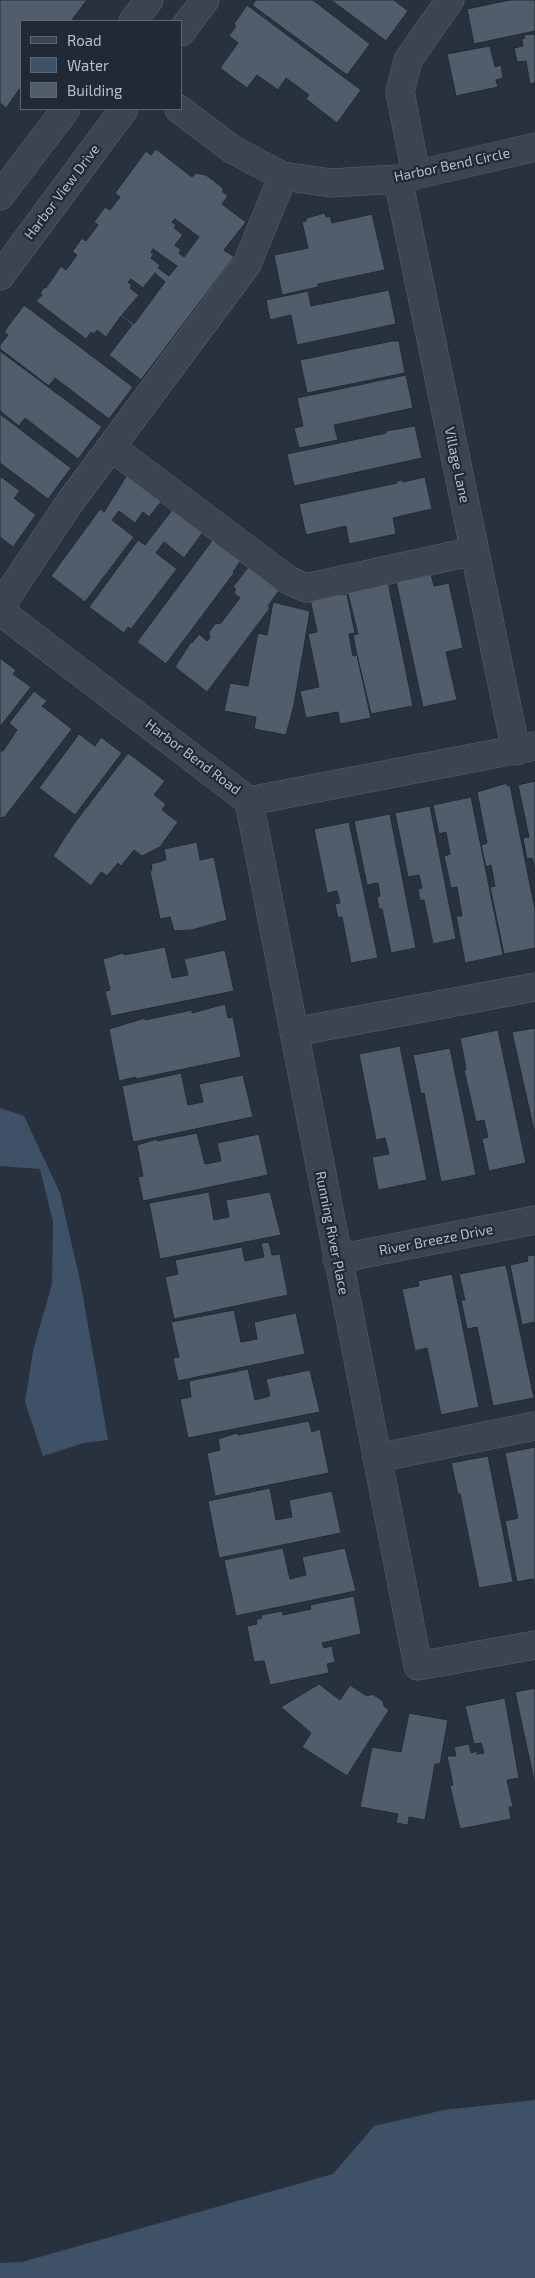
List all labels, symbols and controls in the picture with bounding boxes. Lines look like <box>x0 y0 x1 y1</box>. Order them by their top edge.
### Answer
legend <box>20 20 182 110</box>
text: Road <box>67 31 102 49</box>
text: Water <box>67 56 109 74</box>
text: Building <box>67 81 122 99</box>
street label: Harbor View Drive <box>21 141 103 243</box>
street label: Harbor Bend Circle <box>392 144 512 186</box>
street label: Village Lane <box>441 426 473 504</box>
street label: Harbor Bend Road <box>142 716 244 798</box>
street label: Running River Place <box>312 1170 352 1296</box>
street label: River Breeze Drive <box>378 1221 494 1259</box>

